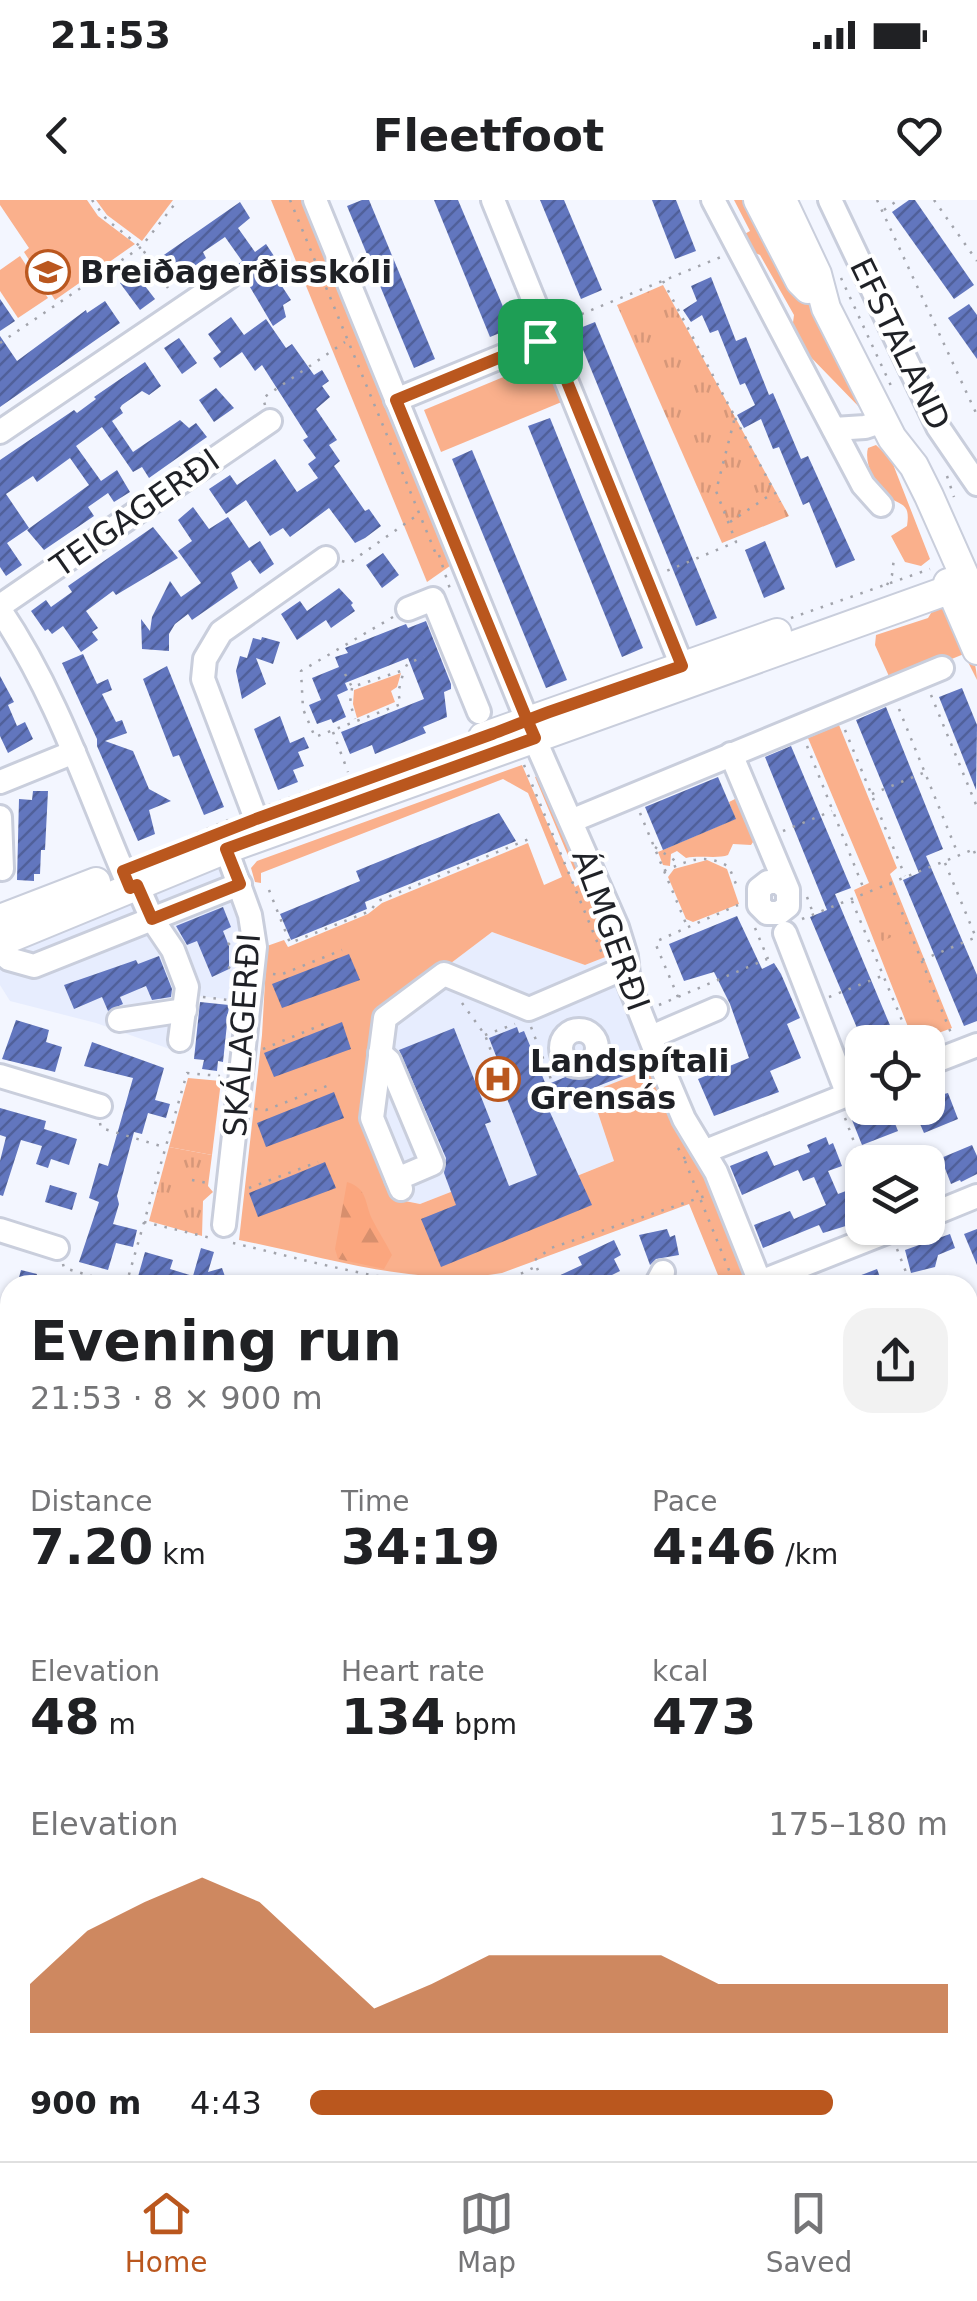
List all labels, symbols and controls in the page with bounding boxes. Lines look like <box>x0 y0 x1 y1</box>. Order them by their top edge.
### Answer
text: 21:53 <box>50 13 171 57</box>
icon: back <box>30 108 85 163</box>
icon: heart <box>892 108 947 163</box>
text: Fleetfoot <box>373 109 604 162</box>
school or university icon: Breiðagerðisskóli <box>25 249 71 295</box>
street label: EFSTALAND <box>842 252 958 436</box>
place label: Breiðagerðisskóli <box>80 253 392 291</box>
pin <box>498 299 583 384</box>
icon: arrive <box>513 314 568 369</box>
street label: TEIGAGERÐI <box>43 441 227 586</box>
street label: ÁLMGERÐI <box>564 844 658 1016</box>
street label: SKÁLAGERÐI <box>216 932 268 1138</box>
map controls <box>845 1025 945 1245</box>
button: locate <box>845 1025 945 1125</box>
place label: Landspítali Grensás <box>530 1042 729 1117</box>
hospital icon: Landspítali Grensás <box>475 1056 521 1102</box>
button: layers <box>845 1145 945 1245</box>
button: share <box>843 1308 948 1413</box>
text: Evening run <box>30 1309 402 1373</box>
text: 21:53 · 8 × 900 m <box>30 1379 323 1417</box>
text: Distance <box>30 1485 152 1518</box>
text: Time <box>341 1485 410 1518</box>
text: Pace <box>652 1485 717 1518</box>
text: 7.20 <box>30 1518 153 1576</box>
text: 34:19 <box>341 1518 500 1576</box>
text: 4:46 <box>652 1518 776 1576</box>
text: km <box>153 1538 206 1571</box>
text: /km <box>776 1538 838 1571</box>
text: Elevation <box>30 1655 160 1688</box>
text: Heart rate <box>341 1655 485 1688</box>
text: kcal <box>652 1655 709 1688</box>
text: 48 <box>30 1688 100 1746</box>
text: 134 <box>341 1688 445 1746</box>
text: 473 <box>652 1688 756 1746</box>
text: m <box>100 1708 136 1741</box>
text: bpm <box>445 1708 517 1741</box>
text: Elevation <box>30 1805 179 1843</box>
text: 175–180 m <box>769 1805 948 1843</box>
text: 900 m <box>30 2084 141 2122</box>
text: 4:43 <box>190 2084 262 2122</box>
tab: Home <box>125 2186 207 2279</box>
tab: Map <box>457 2186 516 2279</box>
tab: Saved <box>766 2186 852 2279</box>

